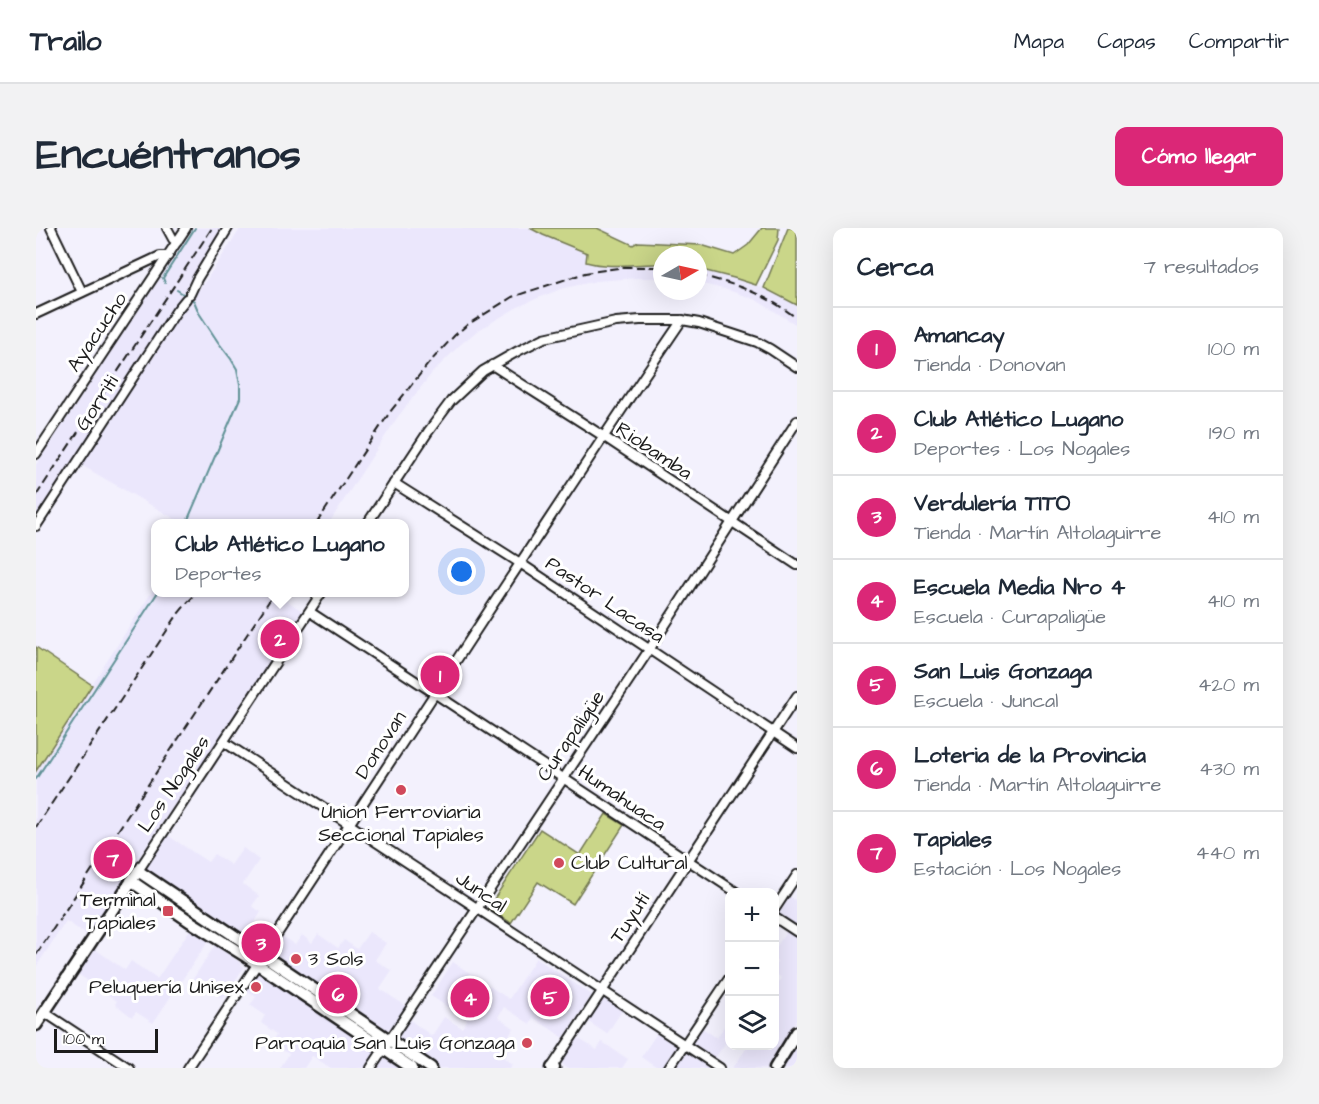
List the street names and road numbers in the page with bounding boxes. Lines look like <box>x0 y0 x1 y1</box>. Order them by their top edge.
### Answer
street label: Ayacucho <box>60 287 135 378</box>
street label: Gorriti <box>69 370 125 436</box>
street label: Riobamba <box>610 415 698 487</box>
street label: Pastor Lacasa <box>540 550 670 650</box>
street label: Curapaligüe <box>530 685 613 788</box>
street label: Donovan <box>349 705 413 785</box>
street label: Los Nogales <box>131 730 218 839</box>
street label: Humahuaca <box>572 758 672 838</box>
street label: Juncal <box>450 865 512 919</box>
street label: Tuyutí <box>603 887 658 949</box>

